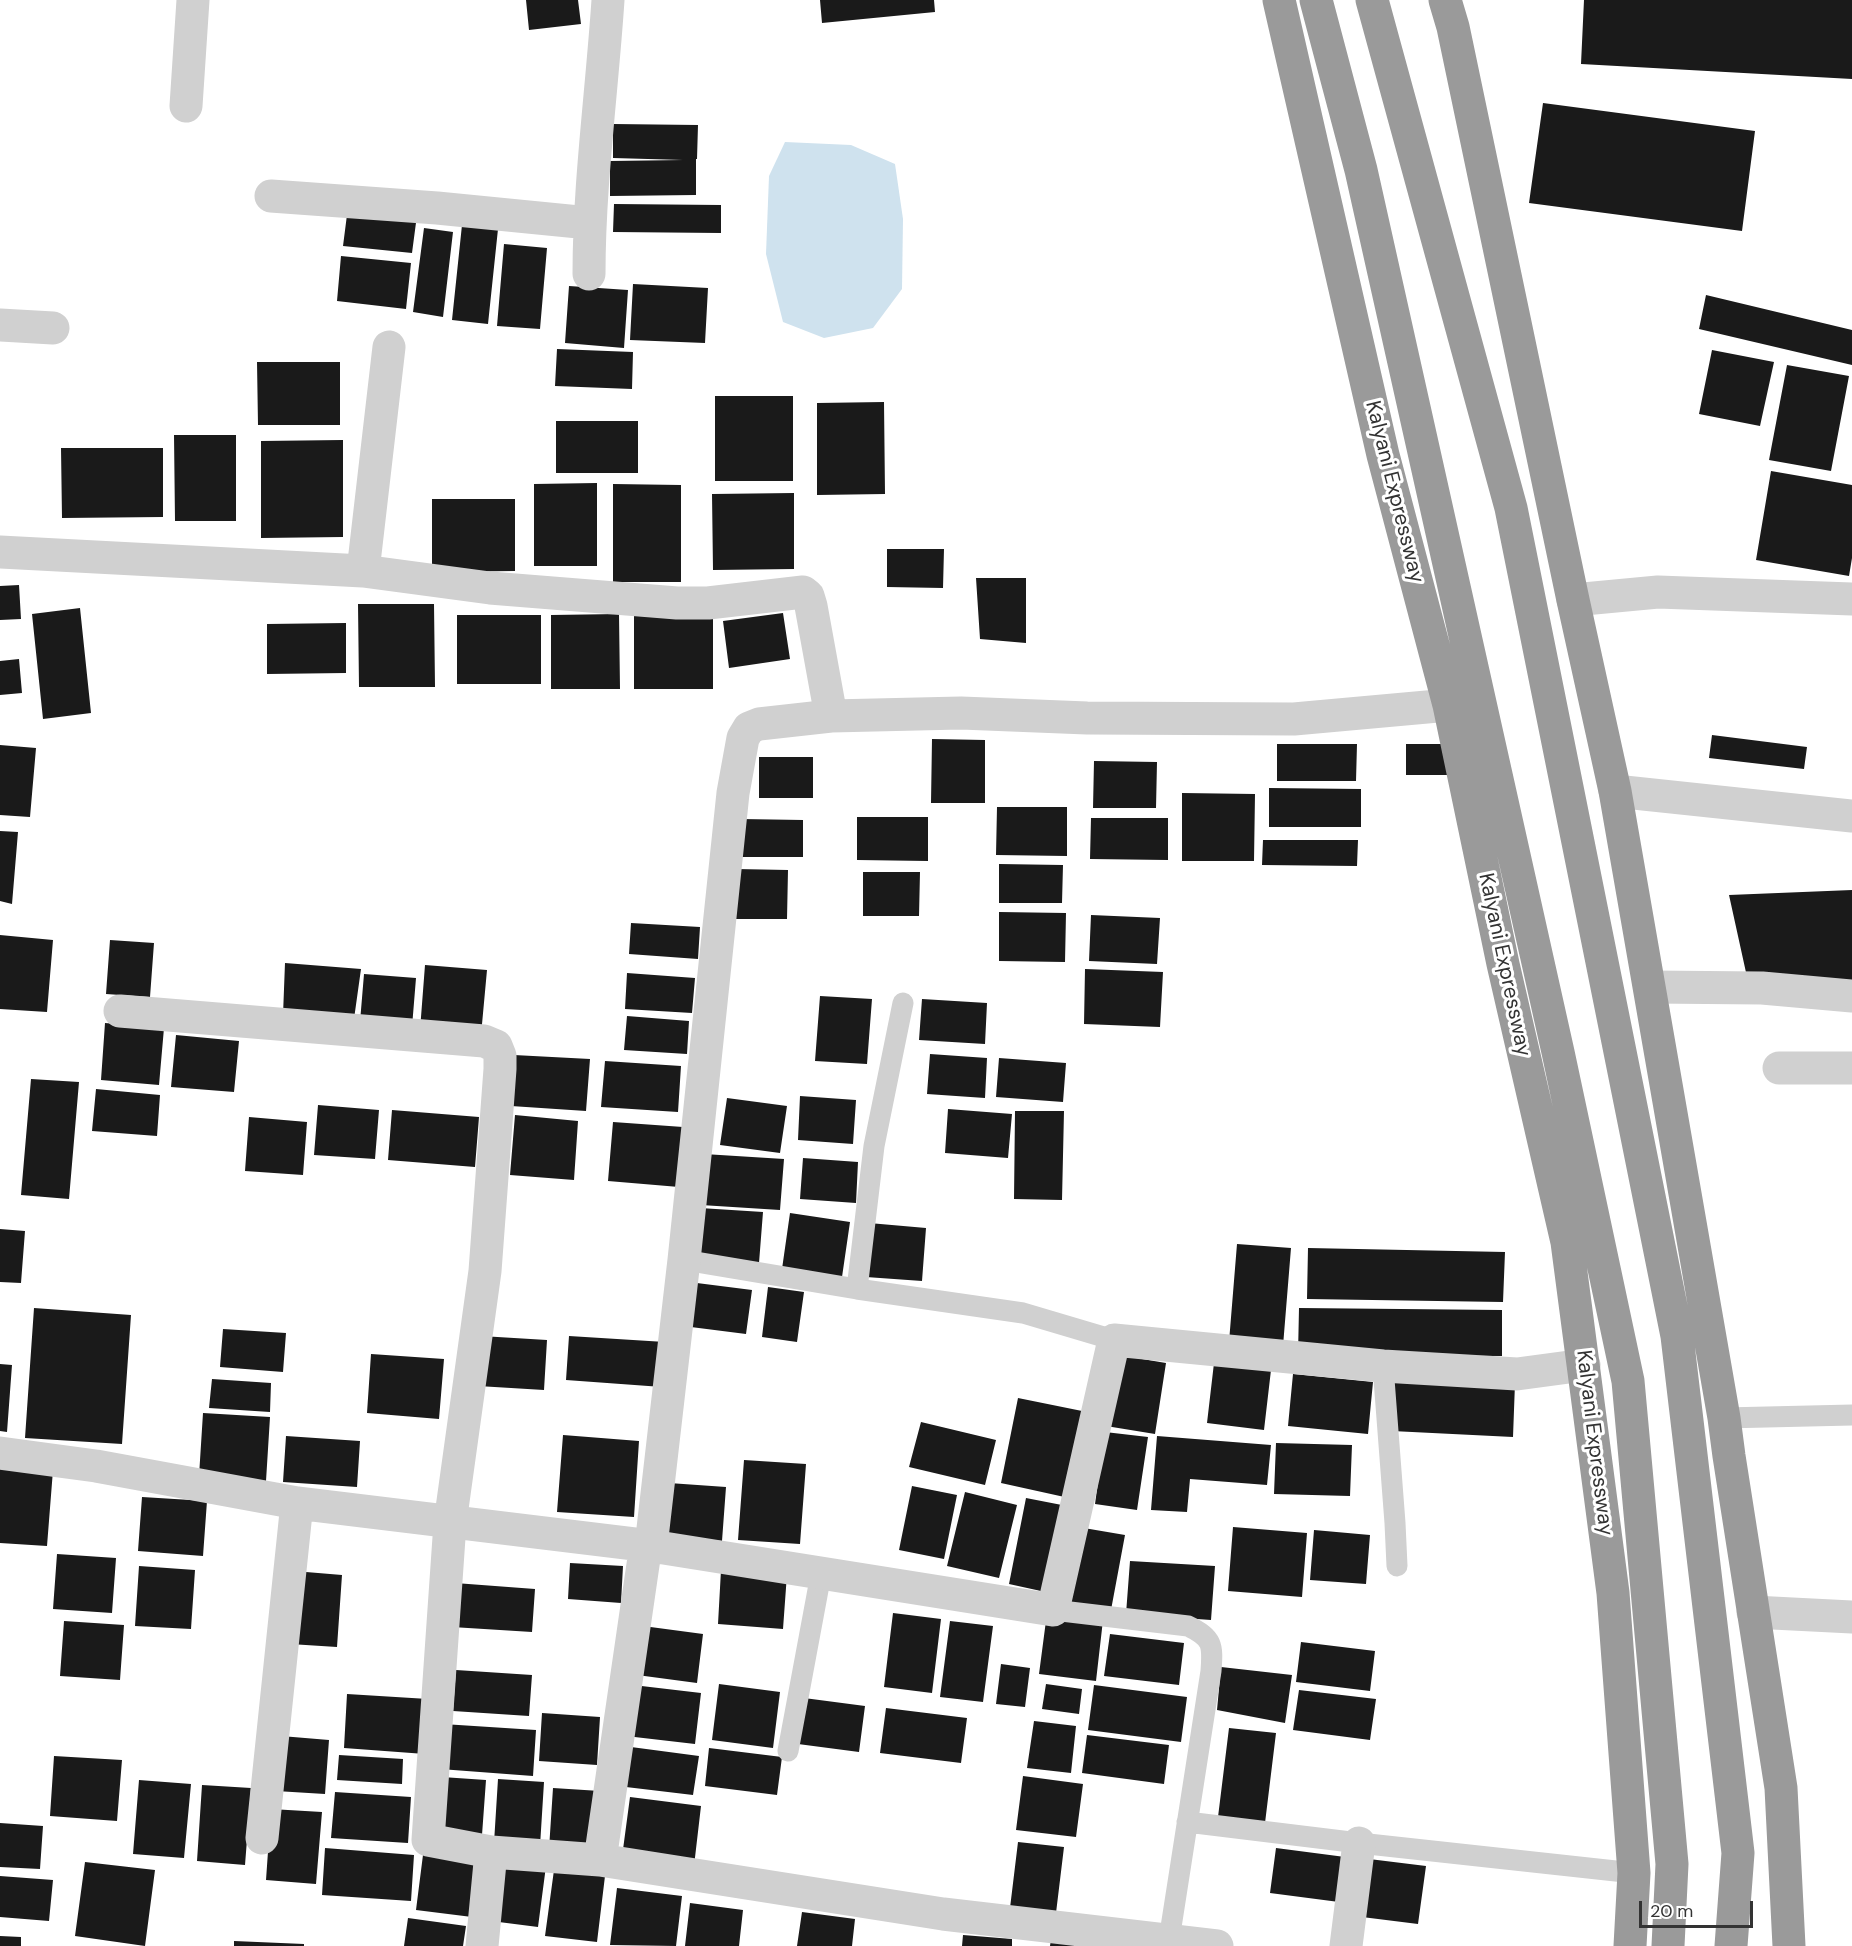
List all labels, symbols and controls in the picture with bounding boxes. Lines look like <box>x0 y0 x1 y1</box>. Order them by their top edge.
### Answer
street label: Kalyani Expressway <box>1359 398 1429 586</box>
street label: Kalyani Expressway <box>1472 871 1536 1059</box>
street label: Kalyani Expressway <box>1570 1349 1618 1537</box>
scale bar <box>1642 1889 1756 1927</box>
text: 20 m <box>1650 1899 1693 1923</box>

